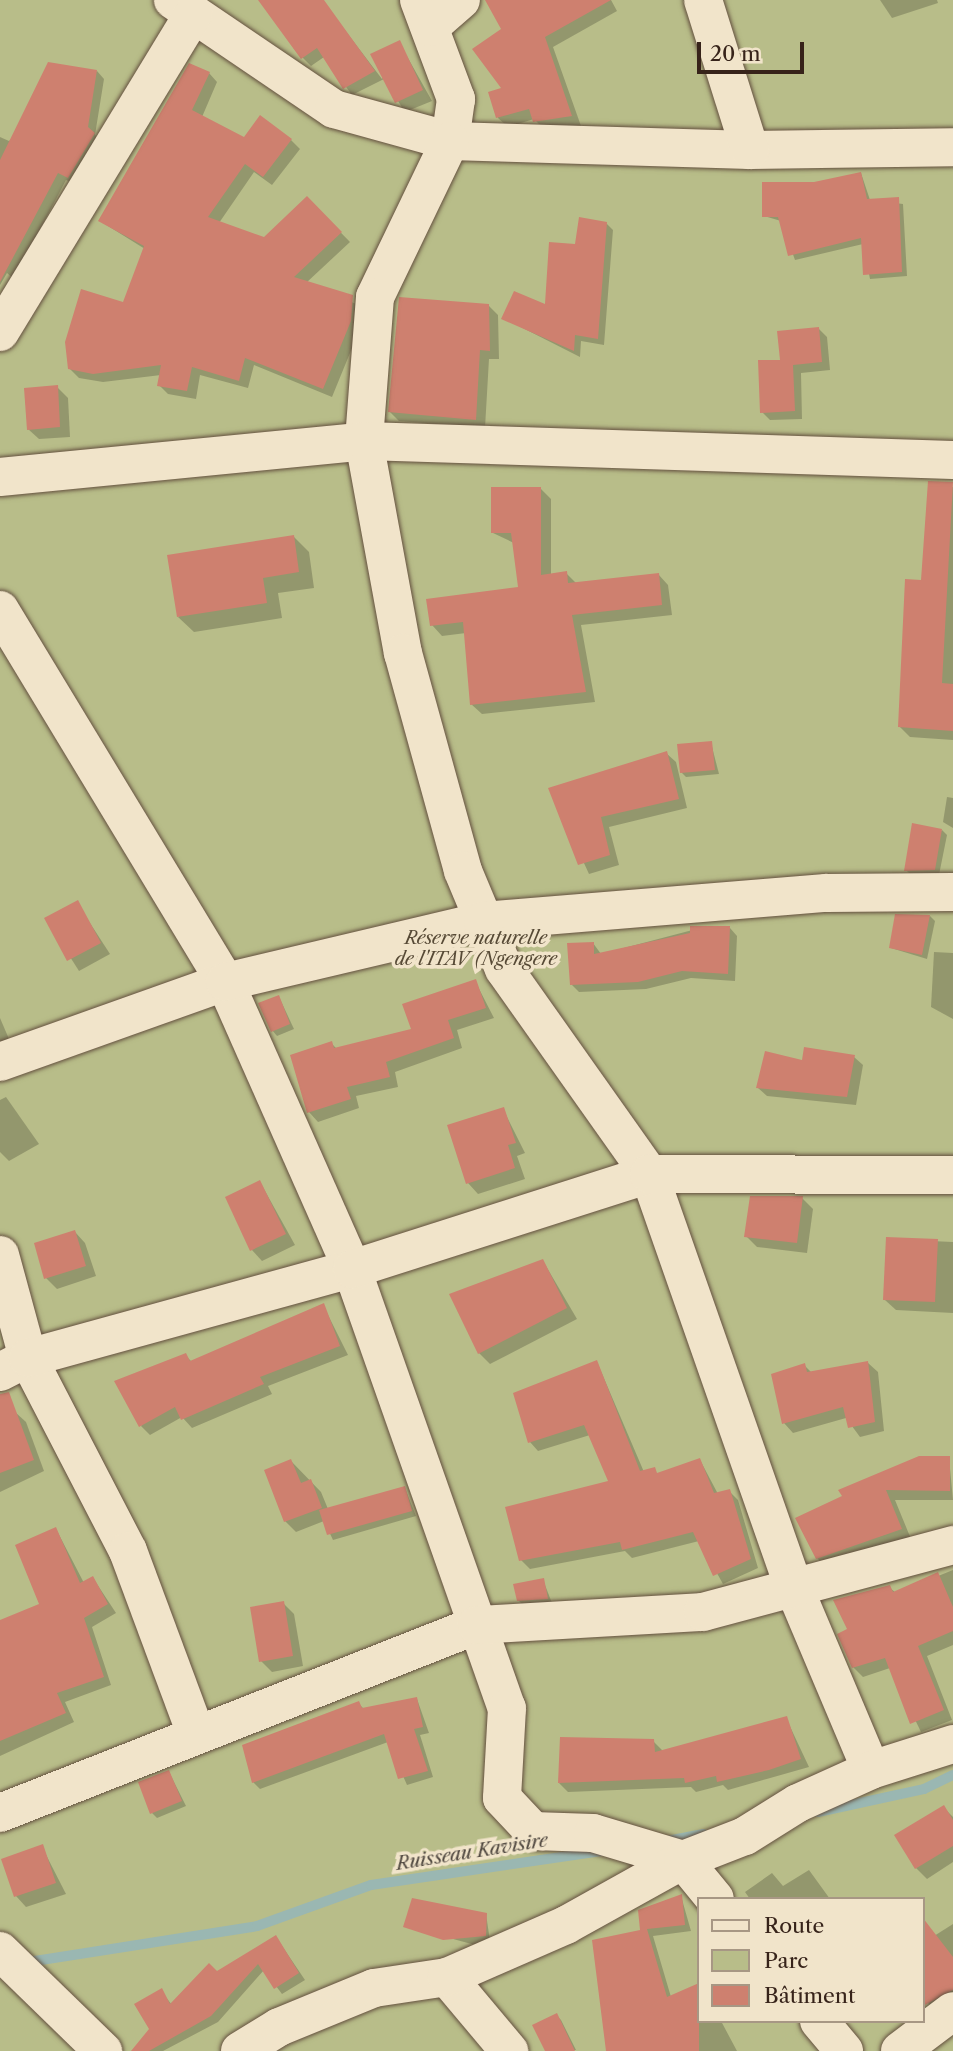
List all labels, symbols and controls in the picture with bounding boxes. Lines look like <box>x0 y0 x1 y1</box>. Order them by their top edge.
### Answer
scale bar <box>701 28 808 72</box>
text: 20 m <box>710 41 761 66</box>
park label: Réserve naturelle de l'ITAV (Ngengere <box>395 928 557 970</box>
water label: Ruisseau Kavisire <box>394 1829 550 1875</box>
legend <box>698 1897 925 2023</box>
text: Route <box>764 1913 824 1938</box>
text: Parc <box>764 1948 808 1973</box>
text: Bâtiment <box>764 1983 855 2008</box>

